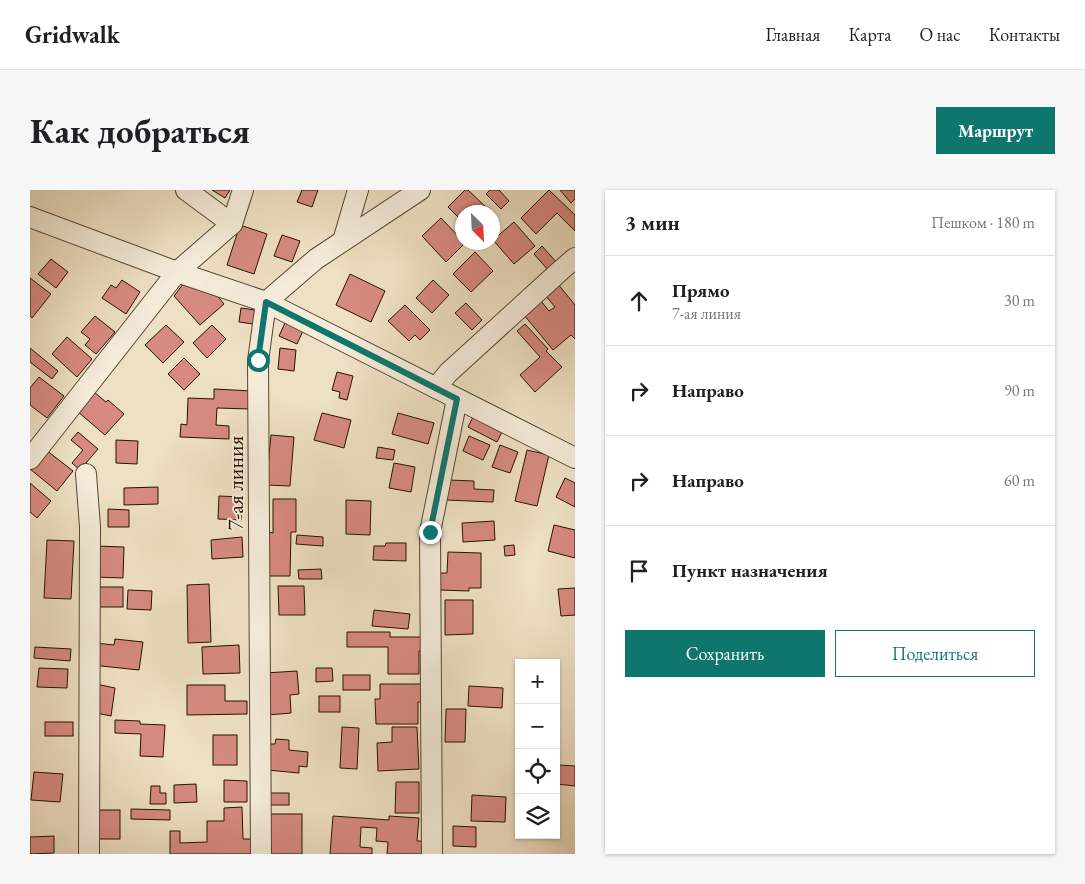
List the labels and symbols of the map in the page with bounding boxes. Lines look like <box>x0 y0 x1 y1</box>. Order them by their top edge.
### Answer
north arrow <box>455 205 500 250</box>
route start <box>247 349 270 372</box>
street label: 7-ая линия <box>221 435 250 530</box>
route end <box>419 521 442 544</box>

